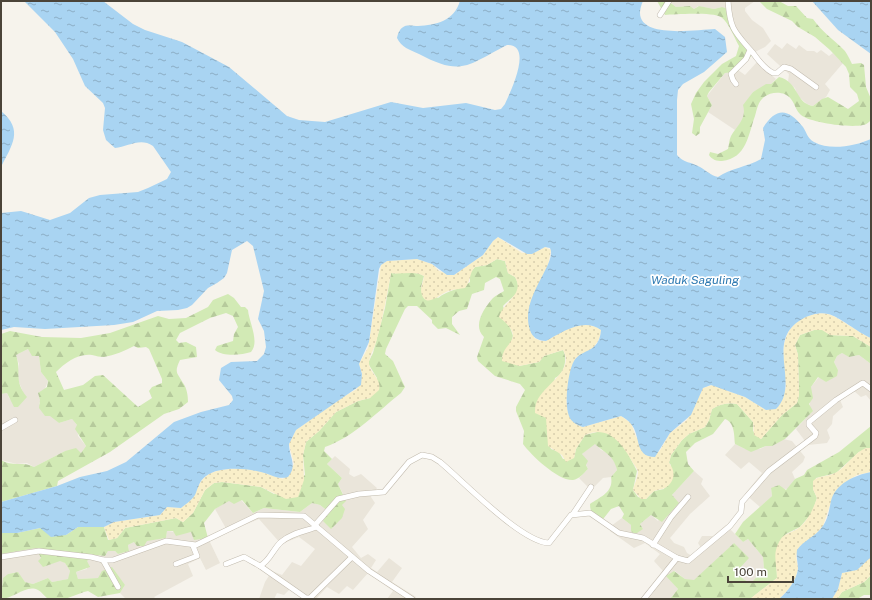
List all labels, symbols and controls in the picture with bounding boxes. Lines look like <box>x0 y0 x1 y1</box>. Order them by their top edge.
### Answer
water label: Waduk Saguling <box>651 273 740 287</box>
scale bar <box>728 558 793 584</box>
text: 100 m <box>734 565 767 579</box>

